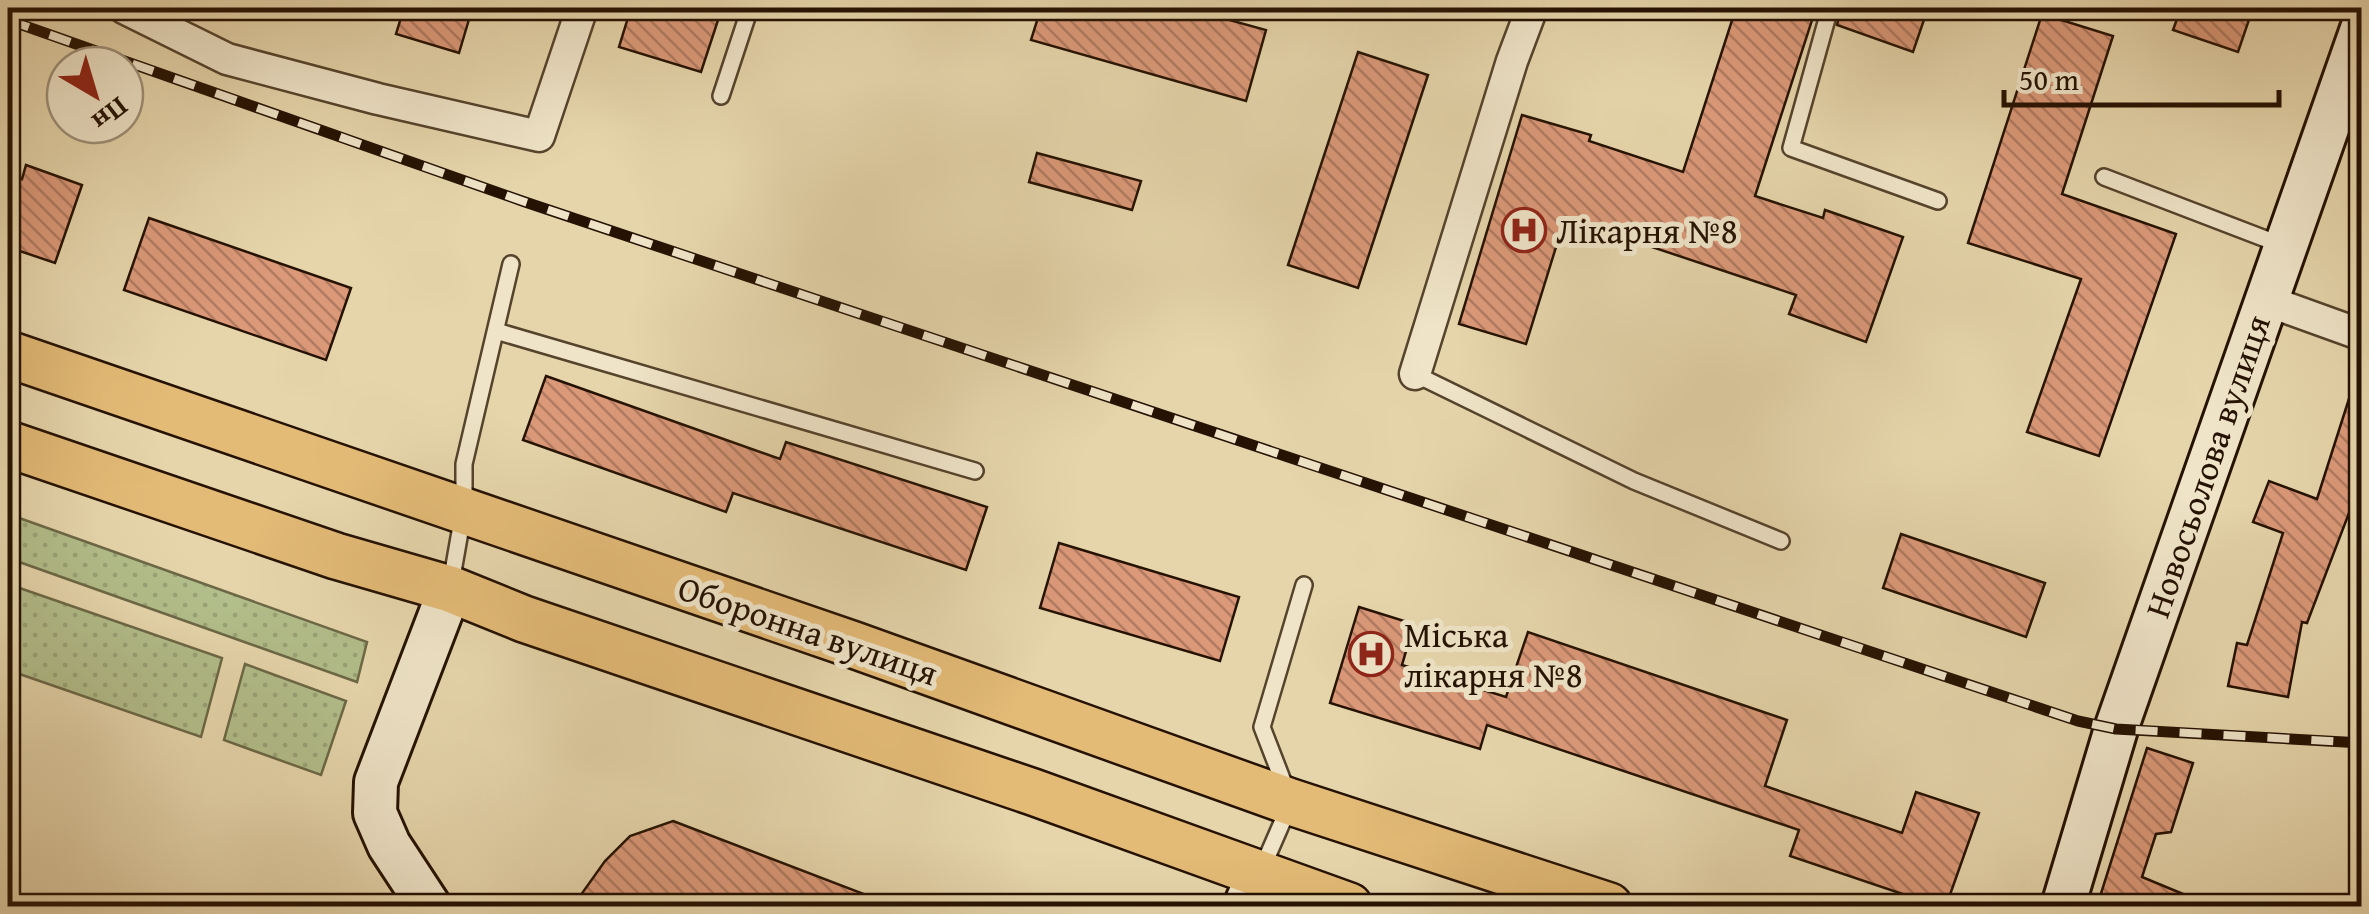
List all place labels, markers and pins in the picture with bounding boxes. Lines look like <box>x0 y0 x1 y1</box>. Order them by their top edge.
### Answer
place label: Лікарня №8 <box>1556 205 1738 256</box>
hospital icon: Лікарня №8 <box>1501 207 1547 253</box>
place label: Міська лікарня №8 <box>1404 609 1583 700</box>
hospital icon: Міська лікарня №8 <box>1348 631 1394 677</box>

